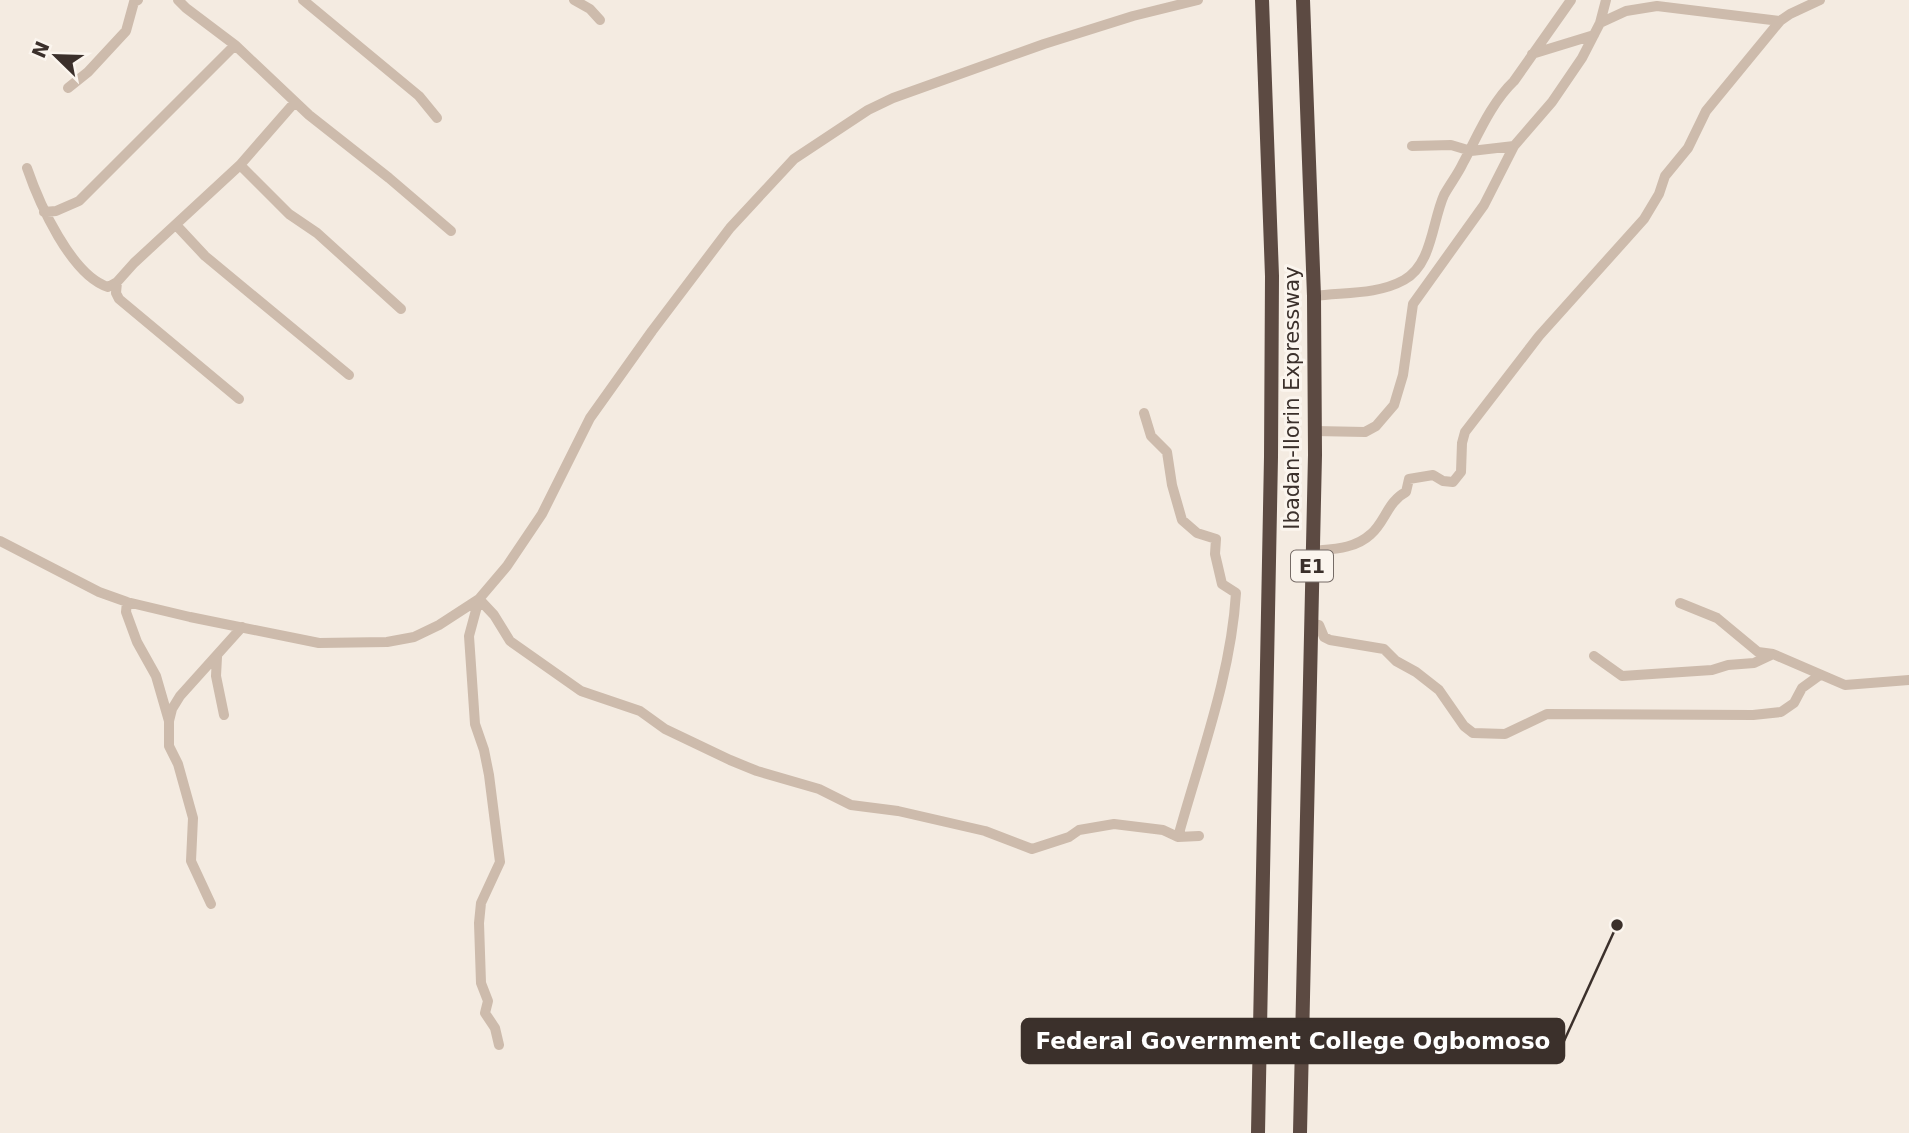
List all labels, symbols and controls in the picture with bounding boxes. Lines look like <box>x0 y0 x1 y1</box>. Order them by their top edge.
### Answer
north arrow <box>21 21 91 91</box>
text: N <box>27 38 54 61</box>
street label: Ibadan-Ilorin Expressway <box>1280 266 1304 530</box>
road number: E1 <box>1291 551 1333 582</box>
callout: Federal Government College Ogbomoso <box>1022 1019 1564 1063</box>
text: Federal Government College Ogbomoso <box>1036 1028 1550 1054</box>

